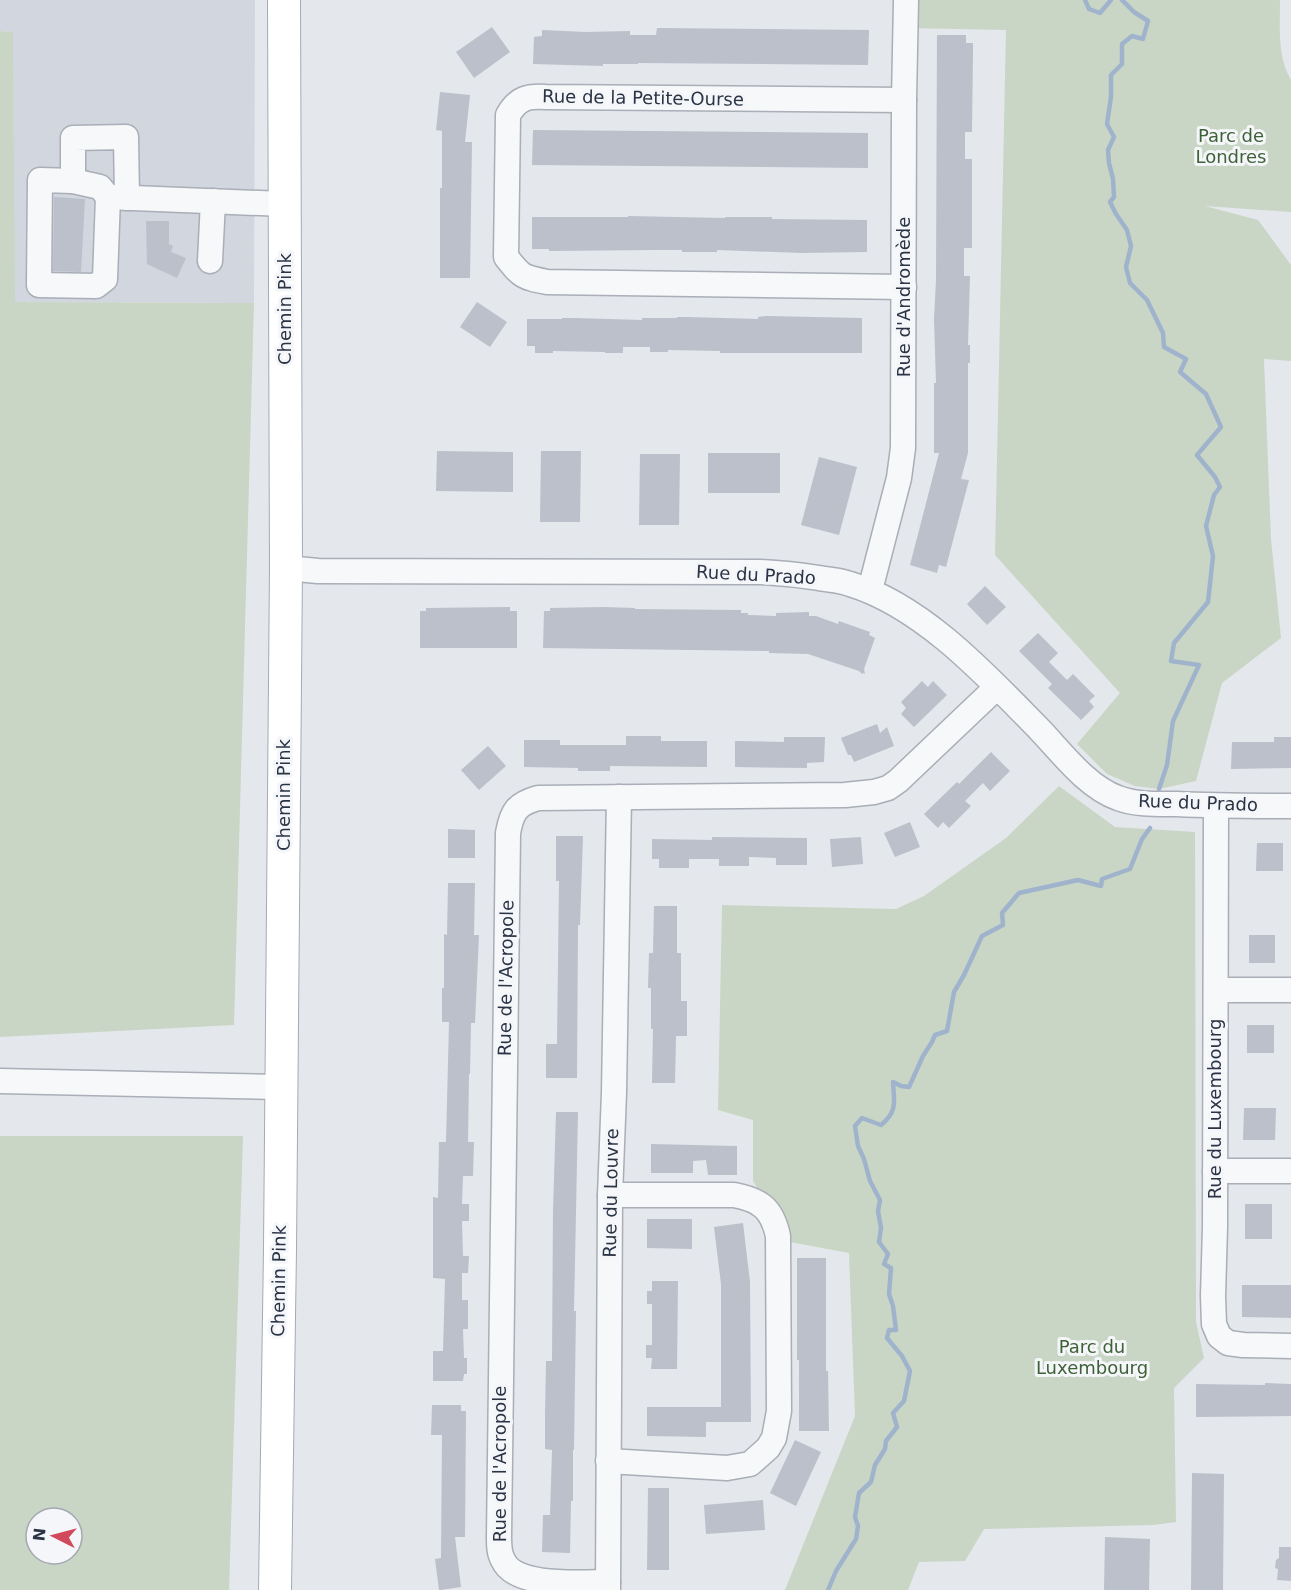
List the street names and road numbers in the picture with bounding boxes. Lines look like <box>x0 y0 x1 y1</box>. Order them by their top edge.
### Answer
street label: Rue de la Petite-Ourse <box>542 85 744 110</box>
street label: Rue d'Andromède <box>893 217 914 377</box>
street label: Chemin Pink <box>274 252 295 365</box>
street label: Rue du Prado <box>696 561 816 588</box>
street label: Chemin Pink <box>273 738 294 851</box>
street label: Rue du Prado <box>1138 790 1258 815</box>
street label: Rue de l'Acropole <box>494 900 517 1056</box>
street label: Rue du Luxembourg <box>1204 1019 1225 1199</box>
street label: Rue du Louvre <box>599 1128 622 1258</box>
street label: Chemin Pink <box>267 1224 290 1337</box>
street label: Rue de l'Acropole <box>489 1386 510 1542</box>

